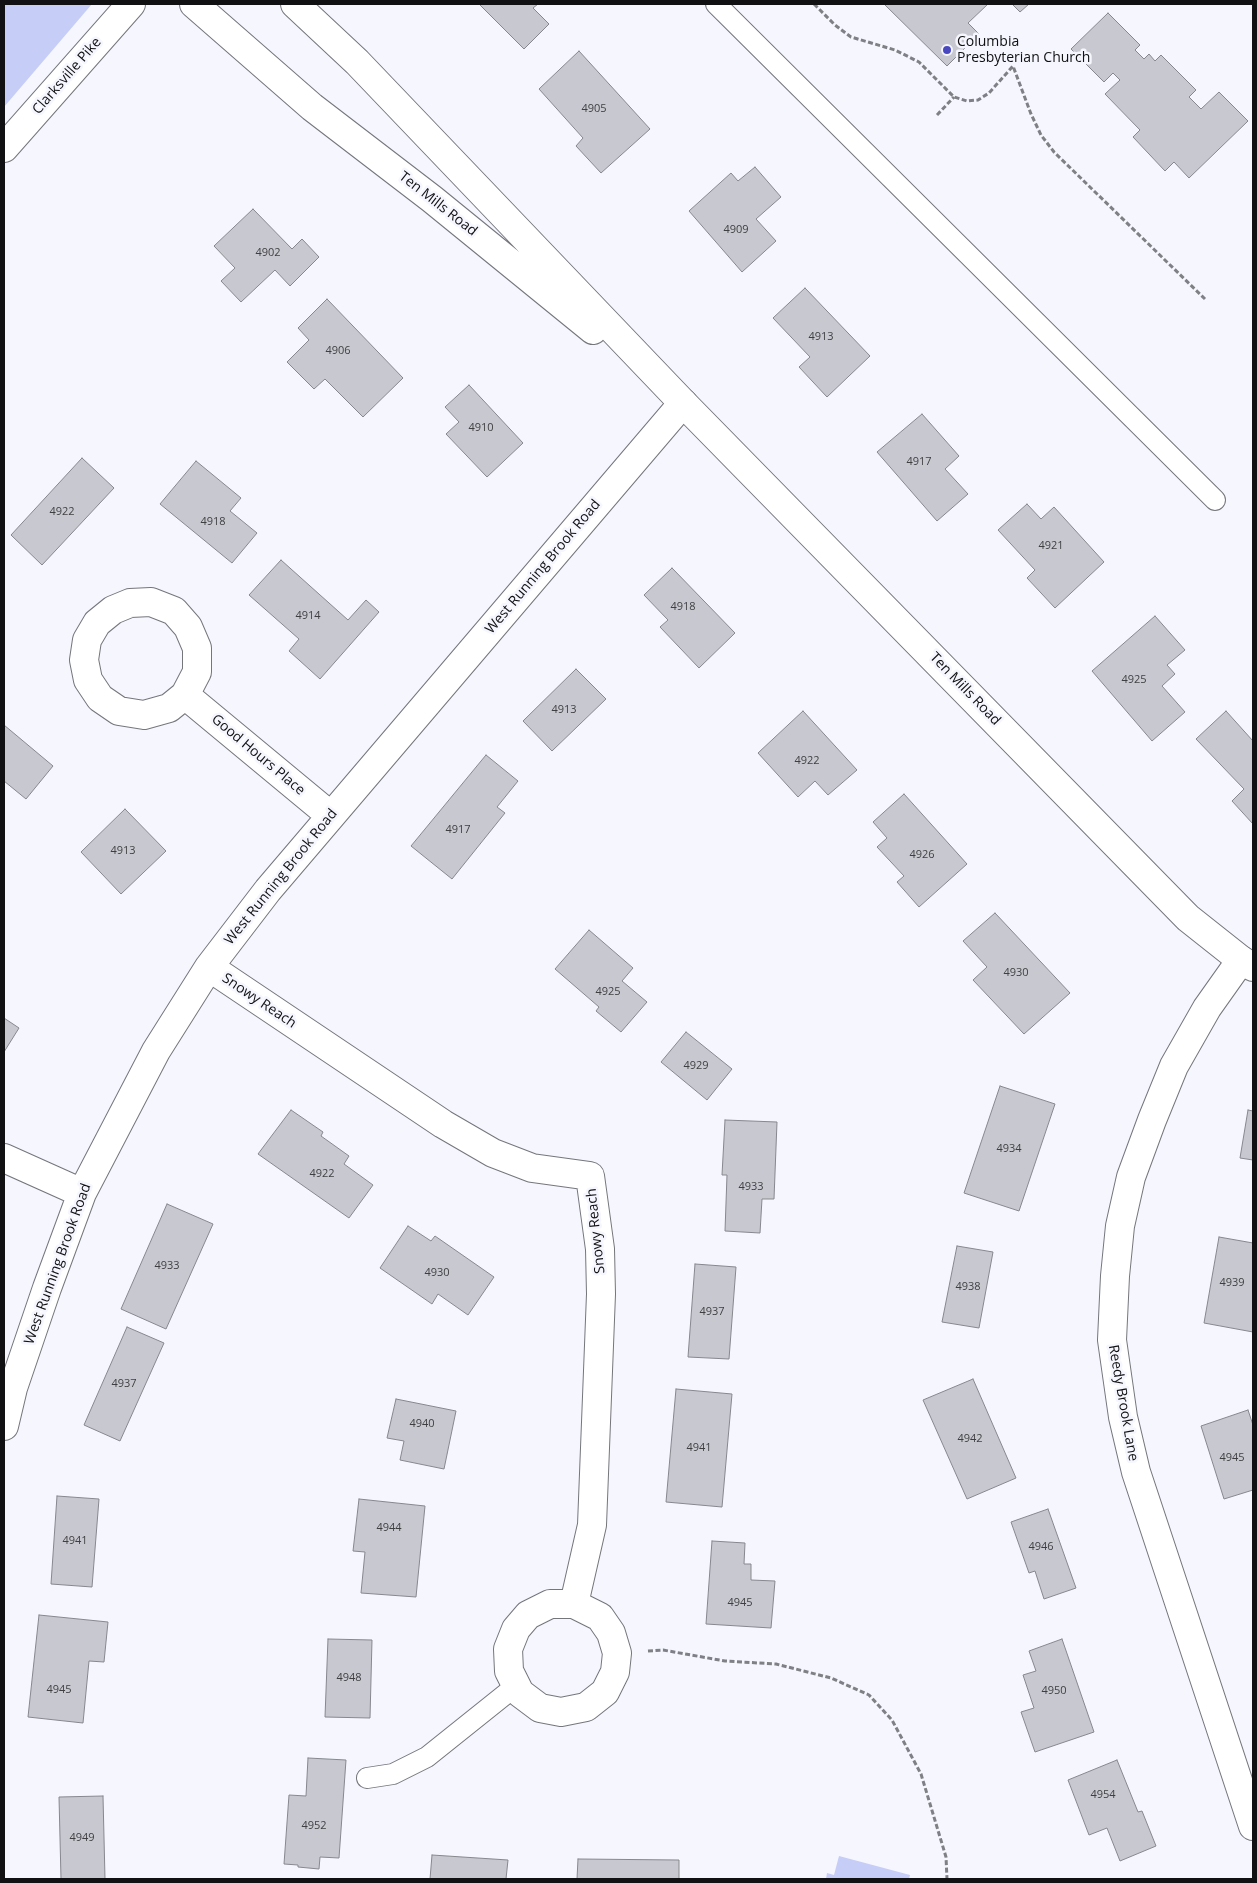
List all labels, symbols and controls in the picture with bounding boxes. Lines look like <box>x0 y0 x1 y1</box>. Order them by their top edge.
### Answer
street label: Clarksville Pike <box>29 34 105 118</box>
place label: Columbia Presbyterian Church <box>957 34 1090 66</box>
marker: Columbia Presbyterian Church <box>941 44 953 56</box>
house number: 4905 <box>581 102 607 116</box>
street label: Ten Mills Road <box>396 168 480 240</box>
house number: 4909 <box>723 223 749 237</box>
house number: 4902 <box>255 246 281 260</box>
house number: 4913 <box>808 330 834 344</box>
house number: 4906 <box>325 344 351 358</box>
house number: 4910 <box>468 421 494 435</box>
house number: 4917 <box>906 455 932 469</box>
street label: West Running Brook Road <box>482 497 604 637</box>
house number: 4922 <box>49 505 75 519</box>
house number: 4918 <box>200 515 226 529</box>
house number: 4921 <box>1038 539 1064 553</box>
house number: 4918 <box>670 600 696 614</box>
house number: 4914 <box>295 609 321 623</box>
street label: Ten Mills Road <box>926 649 1004 729</box>
house number: 4925 <box>1121 673 1147 687</box>
house number: 4913 <box>551 703 577 717</box>
street label: Good Hours Place <box>208 711 308 799</box>
house number: 4922 <box>794 754 820 768</box>
street label: West Running Brook Road <box>221 806 341 948</box>
house number: 4917 <box>445 823 471 837</box>
house number: 4913 <box>110 844 136 858</box>
house number: 4926 <box>909 848 935 862</box>
house number: 4930 <box>1003 966 1029 980</box>
street label: Snowy Reach <box>219 970 299 1032</box>
house number: 4925 <box>595 985 621 999</box>
house number: 4929 <box>683 1059 709 1073</box>
house number: 4934 <box>996 1142 1022 1156</box>
house number: 4922 <box>309 1167 335 1181</box>
house number: 4933 <box>738 1180 764 1194</box>
street label: West Running Brook Road <box>21 1181 95 1347</box>
street label: Snowy Reach <box>583 1187 609 1275</box>
house number: 4933 <box>154 1259 180 1273</box>
house number: 4930 <box>424 1266 450 1280</box>
house number: 4939 <box>1219 1276 1245 1290</box>
house number: 4938 <box>955 1280 981 1294</box>
house number: 4937 <box>699 1305 725 1319</box>
street label: Reedy Brook Lane <box>1105 1344 1141 1462</box>
house number: 4937 <box>111 1377 137 1391</box>
house number: 4940 <box>409 1417 435 1431</box>
house number: 4942 <box>957 1432 983 1446</box>
house number: 4941 <box>686 1441 712 1455</box>
house number: 4945 <box>1219 1451 1245 1465</box>
house number: 4944 <box>376 1521 402 1535</box>
house number: 4941 <box>62 1534 88 1548</box>
house number: 4946 <box>1028 1540 1054 1554</box>
house number: 4945 <box>727 1596 753 1610</box>
house number: 4948 <box>336 1671 362 1685</box>
house number: 4945 <box>46 1683 72 1697</box>
house number: 4950 <box>1041 1684 1067 1698</box>
house number: 4954 <box>1090 1788 1116 1802</box>
house number: 4952 <box>301 1819 327 1833</box>
house number: 4949 <box>69 1831 95 1845</box>

